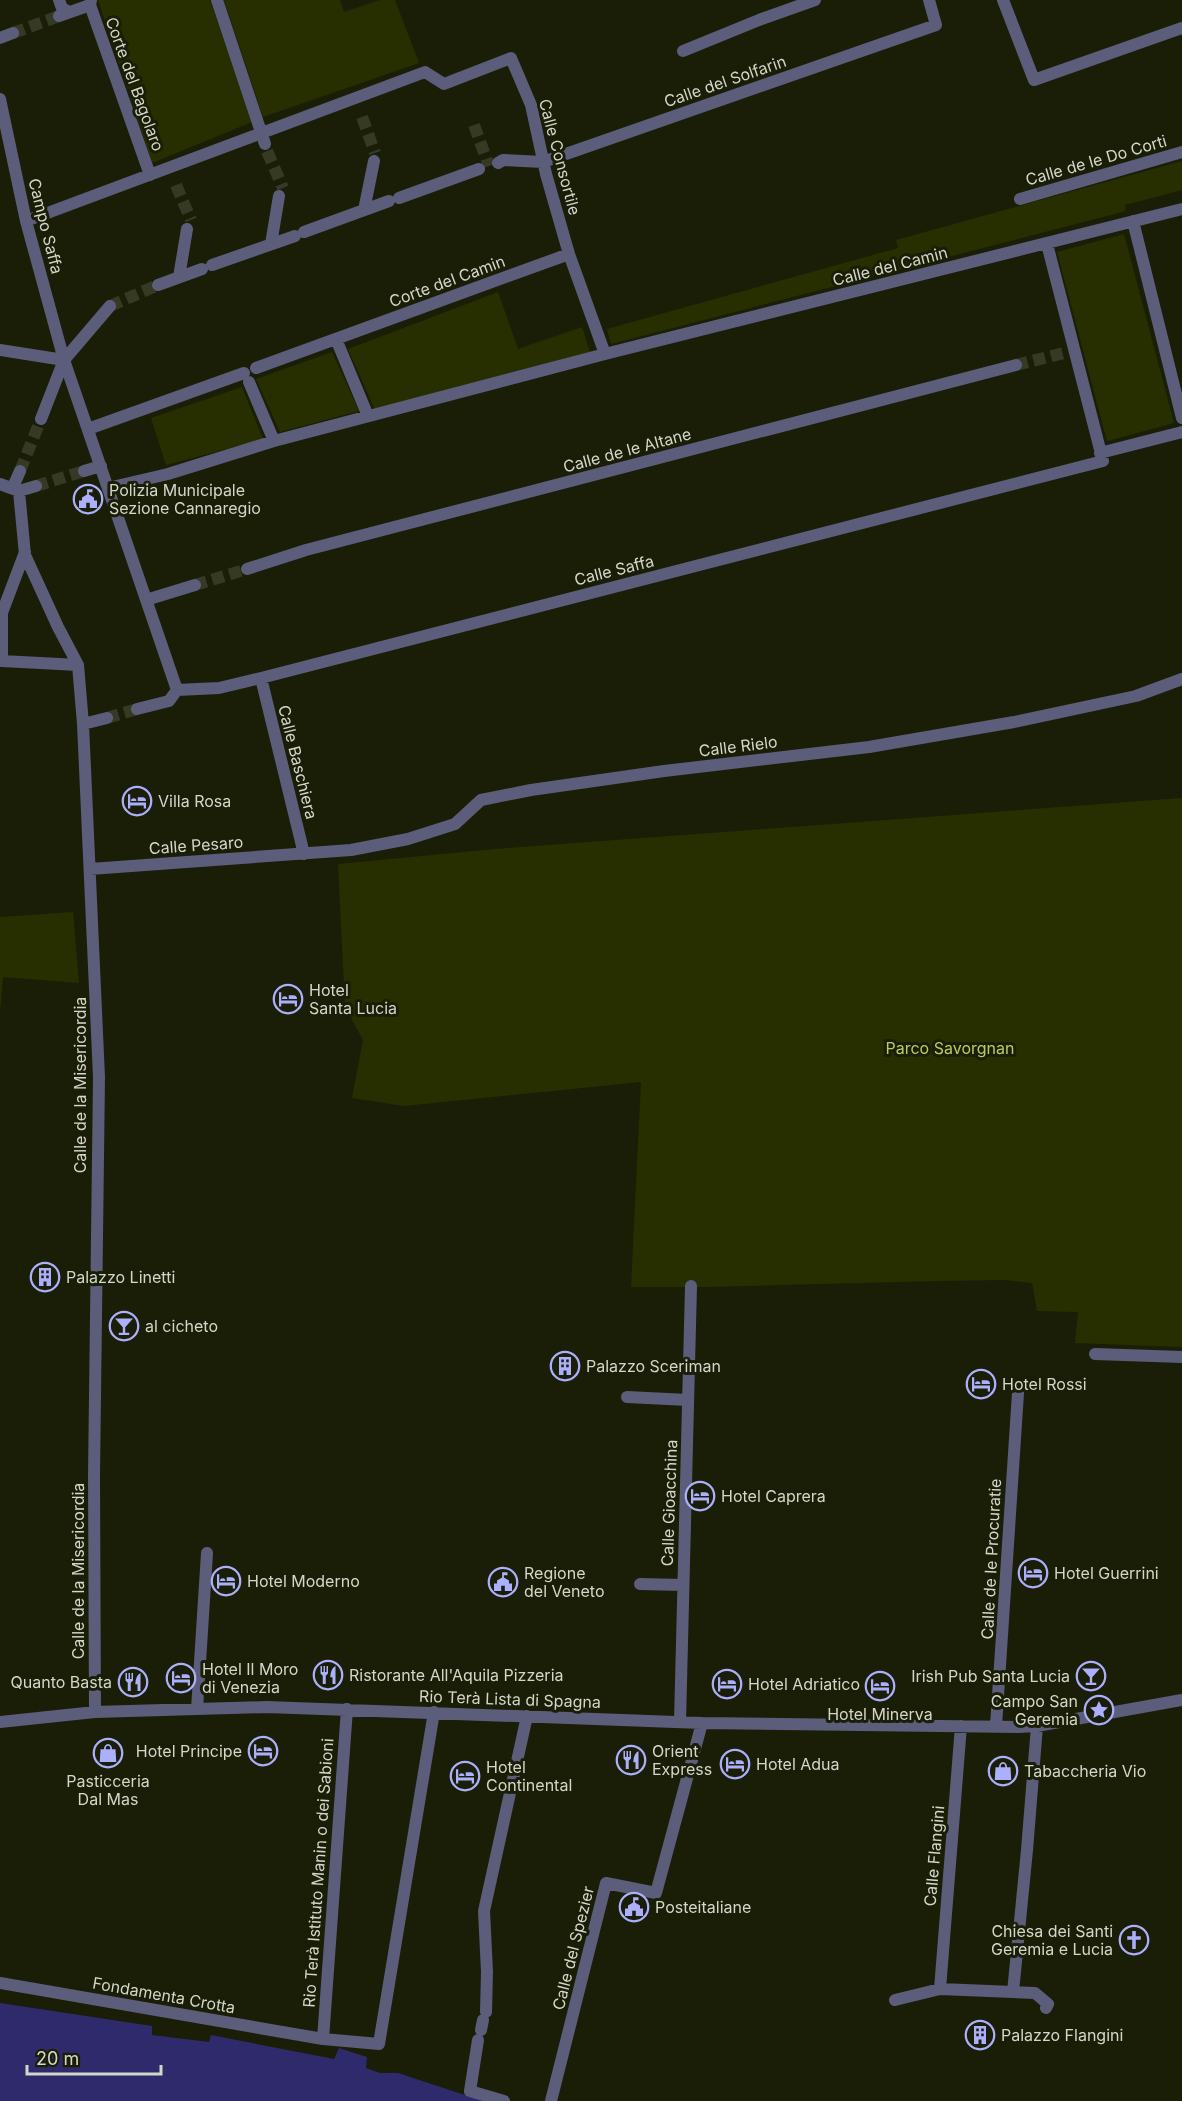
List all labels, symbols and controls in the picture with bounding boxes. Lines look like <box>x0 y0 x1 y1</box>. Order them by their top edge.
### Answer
street label: Corte del Bagolaro <box>101 14 169 154</box>
street label: Calle del Solfarin <box>661 51 789 111</box>
street label: Calle Consortile <box>535 97 585 217</box>
street label: Calle de le Do Corti <box>1023 130 1169 190</box>
street label: Campo Saffa <box>24 176 68 276</box>
street label: Calle del Camin <box>830 242 950 290</box>
street label: Corte del Camin <box>386 251 508 311</box>
street label: Calle de le Altane <box>561 423 693 477</box>
place label: Polizia Municipale Sezione Cannaregio <box>109 480 261 518</box>
public building icon: Polizia Municipale Sezione Cannaregio <box>72 483 104 515</box>
street label: Calle Saffa <box>572 550 656 590</box>
street label: Calle Baschiera <box>274 703 322 821</box>
street label: Calle Rielo <box>697 731 779 761</box>
hotel icon: Villa Rosa <box>121 785 153 817</box>
place label: Villa Rosa <box>158 791 231 811</box>
street label: Calle Pesaro <box>148 832 244 858</box>
place label: Hotel Santa Lucia <box>309 980 397 1018</box>
hotel icon: Hotel Santa Lucia <box>272 983 304 1015</box>
street label: Calle de la Misericordia <box>70 997 90 1173</box>
park label: Parco Savorgnan <box>886 1038 1014 1058</box>
building icon: Palazzo Linetti <box>29 1261 61 1293</box>
place label: Palazzo Linetti <box>66 1267 175 1287</box>
bar icon: al cicheto <box>108 1310 140 1342</box>
place label: al cicheto <box>145 1316 218 1336</box>
building icon: Palazzo Sceriman <box>549 1350 581 1382</box>
place label: Palazzo Sceriman <box>586 1356 721 1376</box>
hotel icon: Hotel Rossi <box>965 1368 997 1400</box>
place label: Hotel Rossi <box>1002 1374 1087 1394</box>
street label: Calle Gioacchina <box>657 1439 681 1567</box>
street label: Calle de le Procuratie <box>977 1478 1005 1640</box>
hotel icon: Hotel Caprera <box>684 1480 716 1512</box>
street label: Calle de la Misericordia <box>68 1483 88 1659</box>
place label: Hotel Caprera <box>721 1486 826 1506</box>
hotel icon: Hotel Guerrini <box>1017 1557 1049 1589</box>
place label: Regione del Veneto <box>524 1563 605 1601</box>
place label: Hotel Guerrini <box>1054 1563 1159 1583</box>
hotel icon: Hotel Moderno <box>210 1565 242 1597</box>
public building icon: Regione del Veneto <box>487 1566 519 1598</box>
place label: Hotel Moderno <box>247 1571 360 1591</box>
place label: Hotel Il Moro di Venezia <box>202 1659 298 1697</box>
restaurant icon: Ristorante All'Aquila Pizzeria <box>312 1659 344 1691</box>
bar icon: Irish Pub Santa Lucia <box>1075 1660 1107 1692</box>
hotel icon: Hotel Il Moro di Venezia <box>165 1662 197 1694</box>
place label: Ristorante All'Aquila Pizzeria <box>349 1665 564 1685</box>
restaurant icon: Quanto Basta <box>117 1666 149 1698</box>
place label: Irish Pub Santa Lucia <box>911 1666 1070 1686</box>
hotel icon: Hotel Adriatico <box>711 1668 743 1700</box>
hotel icon: Hotel Minerva <box>864 1670 896 1702</box>
place label: Quanto Basta <box>11 1672 112 1692</box>
place label: Hotel Adriatico <box>748 1674 860 1694</box>
street label: Rio Terà Lista di Spagna <box>419 1686 601 1712</box>
place label: Campo San Geremia <box>991 1691 1078 1729</box>
place icon: Campo San Geremia <box>1083 1694 1115 1726</box>
place label: Hotel Minerva <box>827 1704 933 1724</box>
hotel icon: Hotel Principe <box>247 1735 279 1767</box>
shop icon: Pasticceria Dal Mas <box>92 1737 124 1769</box>
street label: Rio Terà Istituto Manin o dei Sabioni <box>299 1738 337 2008</box>
place label: Hotel Principe <box>136 1741 242 1761</box>
place label: Orient Express <box>652 1741 712 1779</box>
restaurant icon: Orient Express <box>615 1744 647 1776</box>
hotel icon: Hotel Adua <box>719 1748 751 1780</box>
place label: Hotel Adua <box>756 1754 840 1774</box>
shop icon: Tabaccheria Vio <box>987 1755 1019 1787</box>
place label: Hotel Continental <box>486 1757 572 1795</box>
hotel icon: Hotel Continental <box>449 1760 481 1792</box>
place label: Tabaccheria Vio <box>1024 1761 1146 1781</box>
place label: Pasticceria Dal Mas <box>66 1771 150 1809</box>
street label: Calle Flangini <box>920 1805 948 1907</box>
street label: Calle del Spezier <box>548 1884 598 2012</box>
public building icon: Posteitaliane <box>618 1891 650 1923</box>
place label: Posteitaliane <box>655 1897 751 1917</box>
place label: Chiesa dei Santi Geremia e Lucia <box>991 1921 1113 1959</box>
church icon: Chiesa dei Santi Geremia e Lucia <box>1118 1924 1150 1956</box>
street label: Fondamenta Crotta <box>91 1973 237 2017</box>
building icon: Palazzo Flangini <box>964 2019 996 2051</box>
place label: Palazzo Flangini <box>1001 2025 1123 2045</box>
scale bar <box>27 2038 160 2076</box>
text: 20 m <box>36 2048 79 2069</box>

